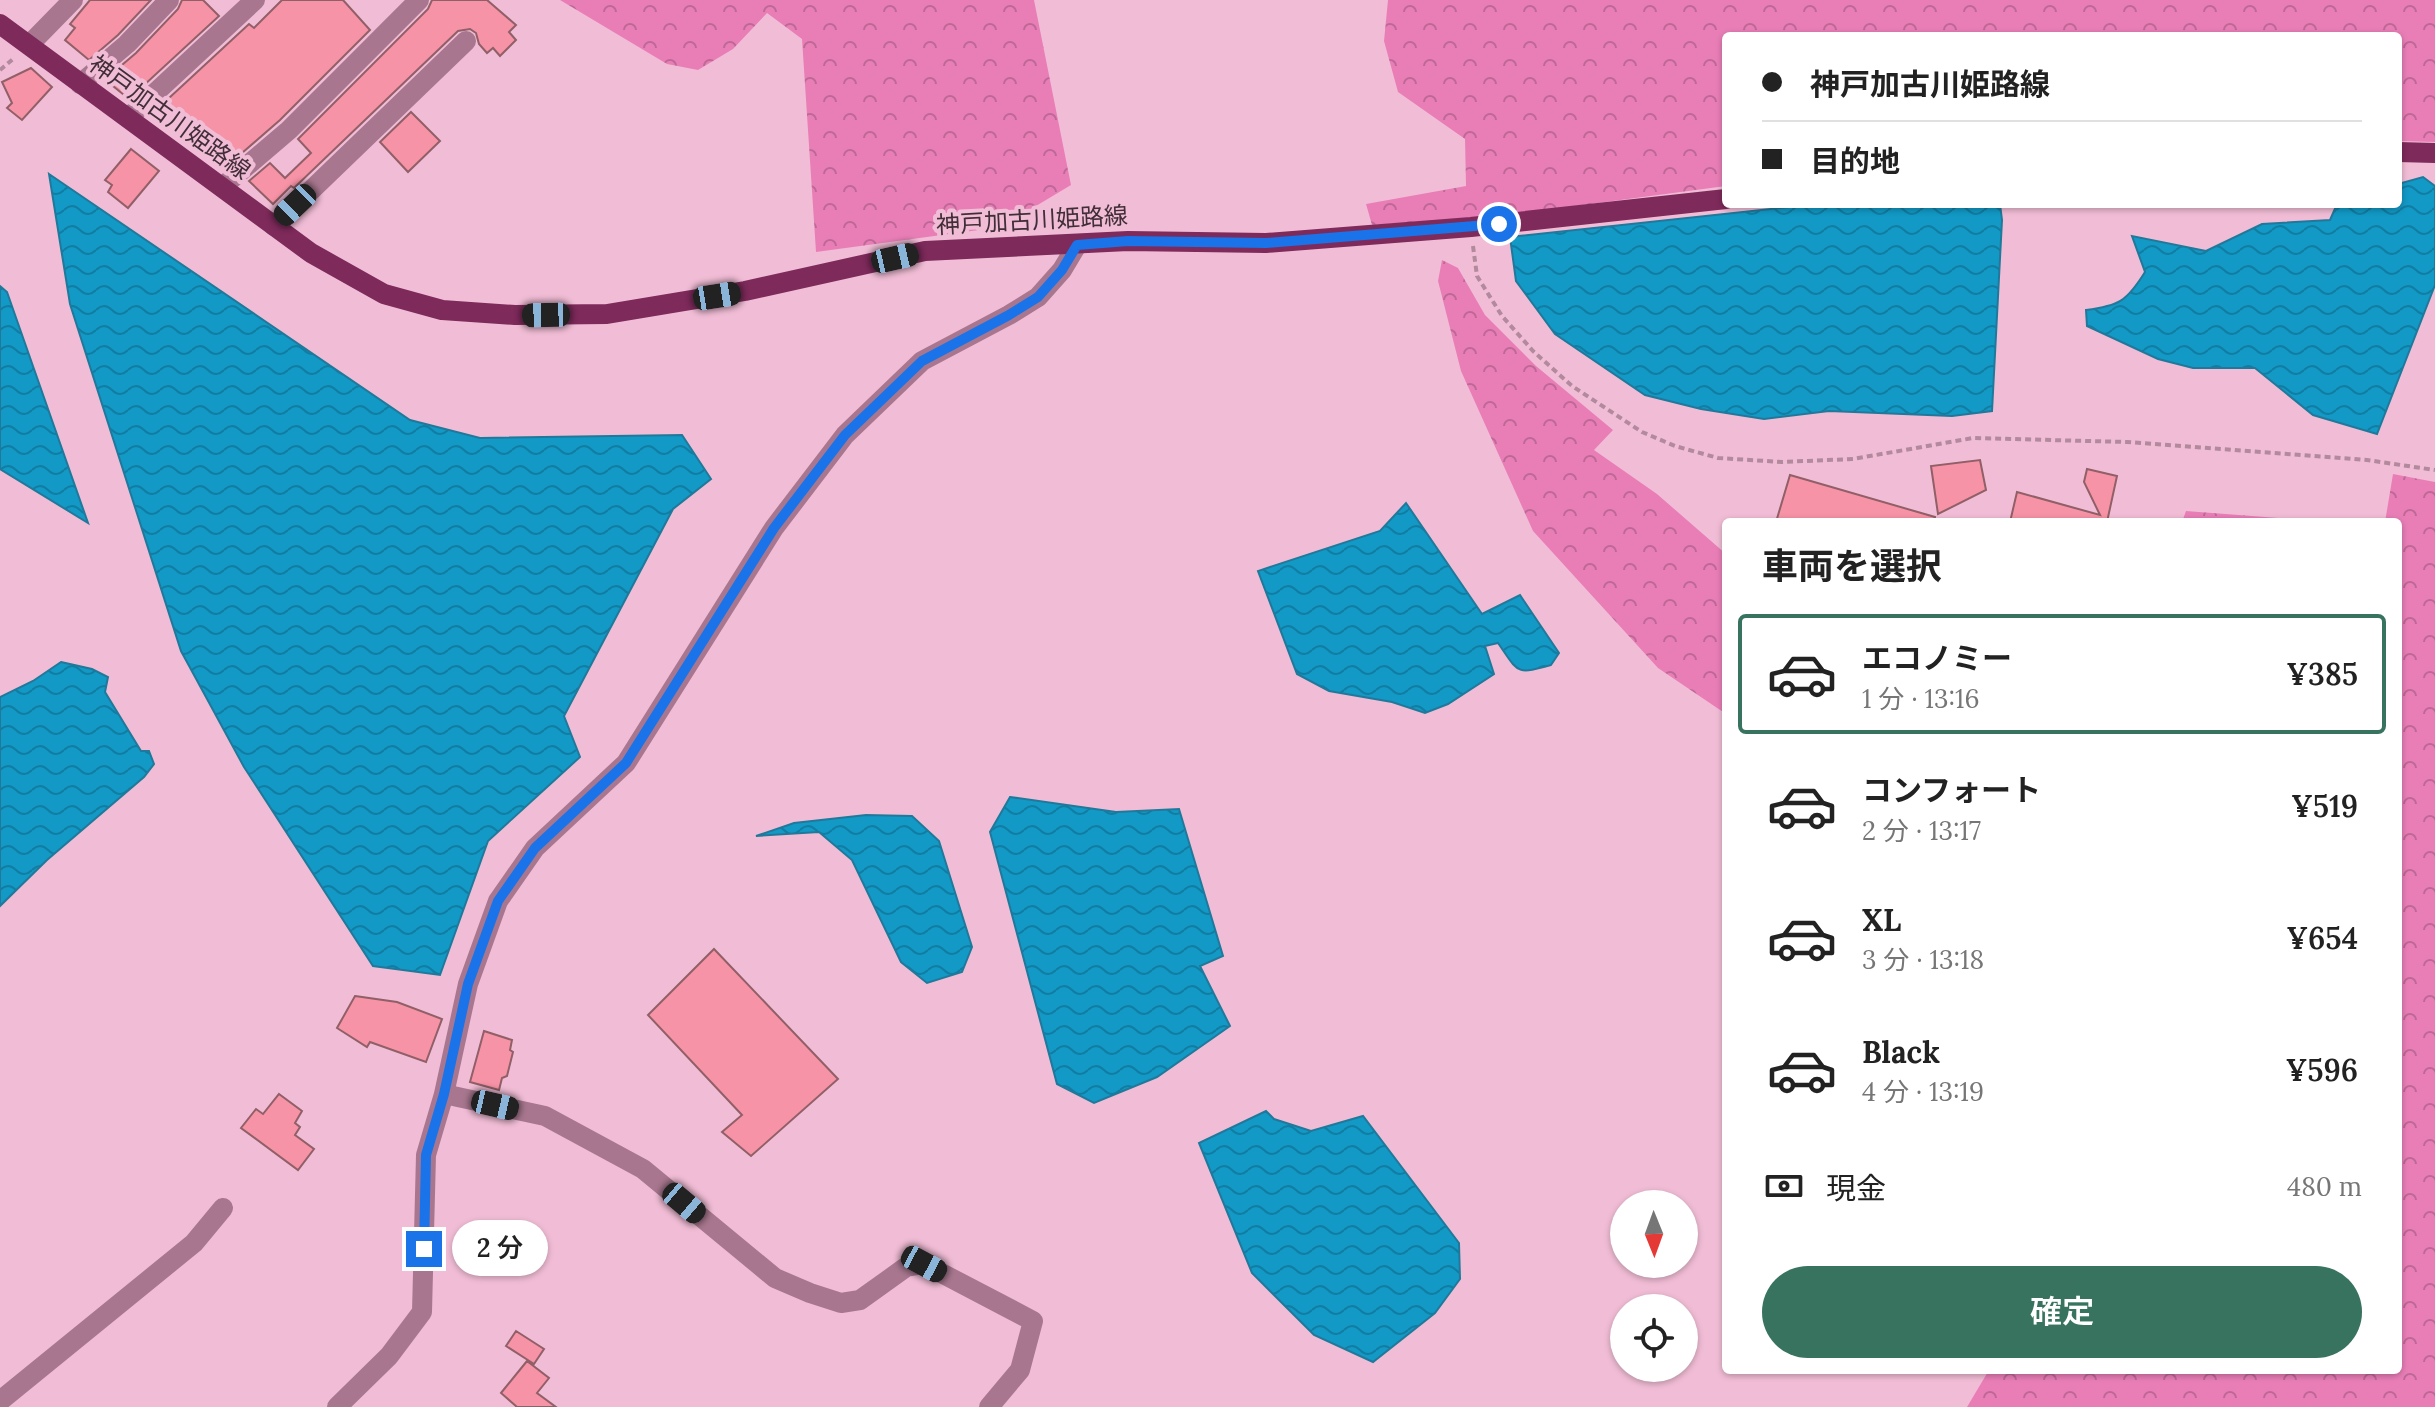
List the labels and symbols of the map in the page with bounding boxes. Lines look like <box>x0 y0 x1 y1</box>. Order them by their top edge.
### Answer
street label: 神戸加古川姫路線 <box>83 48 257 186</box>
car <box>269 180 321 230</box>
street label: 神戸加古川姫路線 <box>935 199 1129 241</box>
route start <box>1481 206 1517 242</box>
car <box>869 241 921 275</box>
car <box>691 280 743 312</box>
car <box>522 303 570 327</box>
car <box>469 1088 521 1122</box>
car <box>658 1178 710 1228</box>
north arrow <box>1610 1190 1698 1278</box>
callout: 2 分 <box>452 1221 548 1277</box>
route end <box>406 1231 442 1267</box>
car <box>897 1242 951 1286</box>

